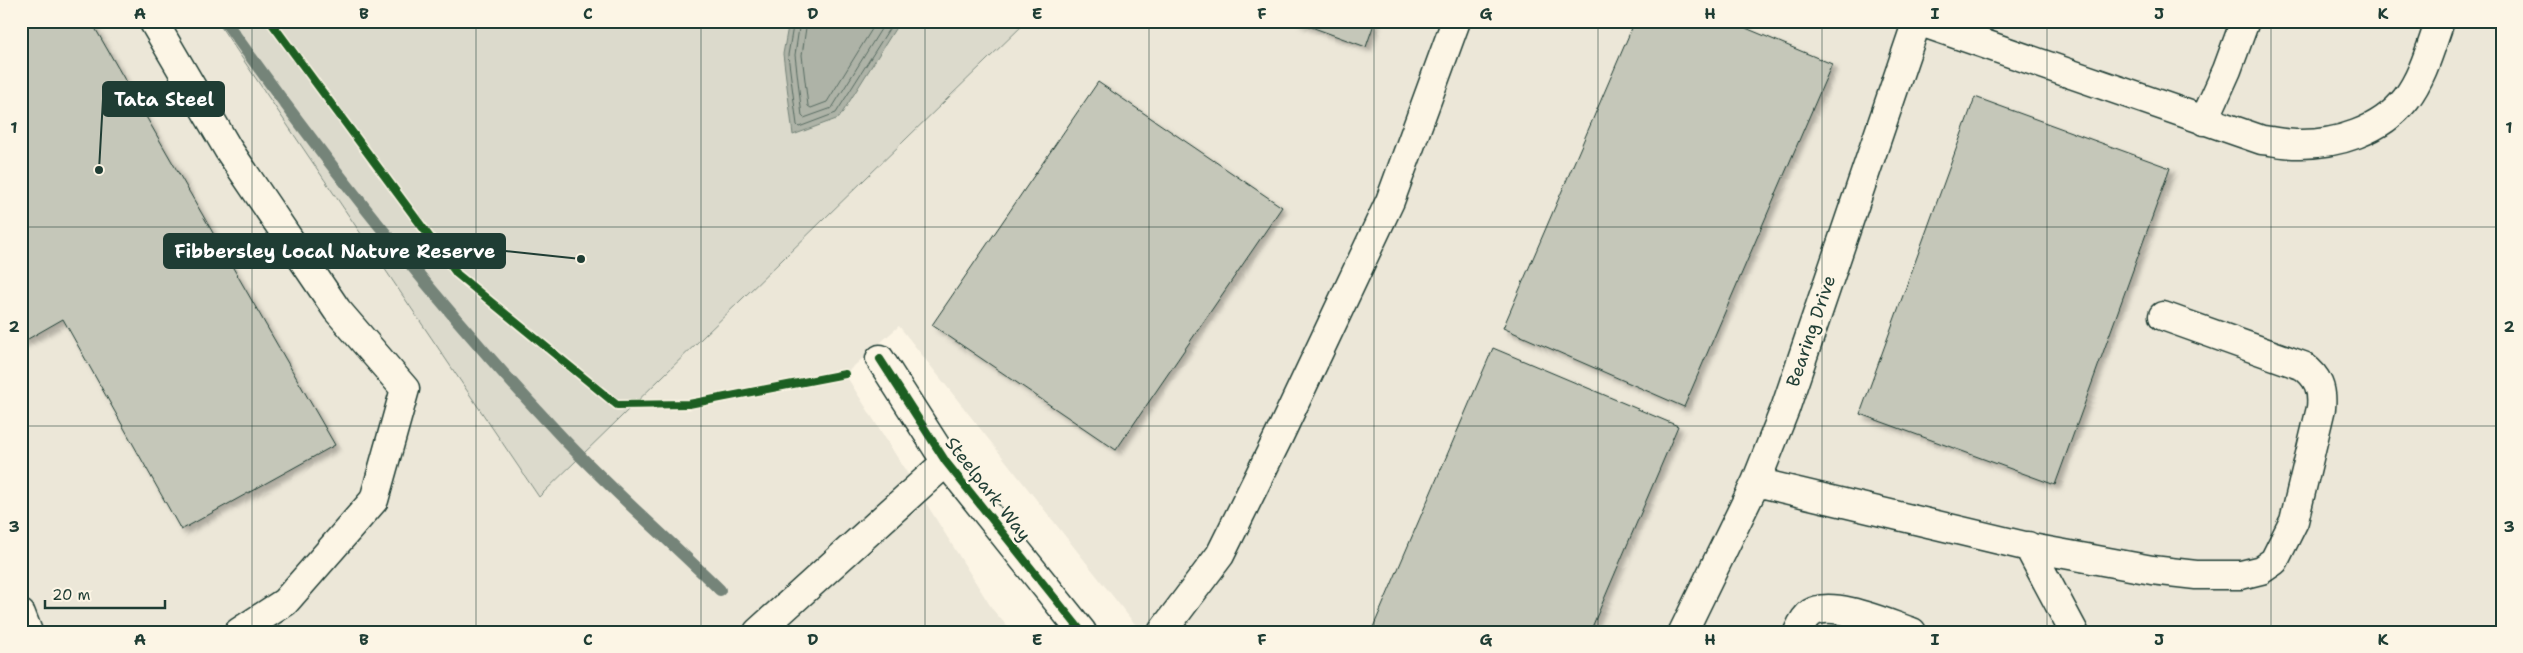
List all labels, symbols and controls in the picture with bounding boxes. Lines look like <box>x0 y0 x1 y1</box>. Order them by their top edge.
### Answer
text: A <box>134 3 146 24</box>
text: B <box>359 3 369 24</box>
text: C <box>583 3 593 24</box>
text: D <box>807 3 819 24</box>
text: E <box>1032 3 1042 24</box>
text: F <box>1257 3 1267 24</box>
text: G <box>1480 3 1493 24</box>
text: H <box>1704 3 1716 24</box>
text: I <box>1931 3 1940 24</box>
text: J <box>2154 3 2164 24</box>
text: K <box>2378 3 2389 24</box>
callout: Tata Steel <box>103 82 224 116</box>
text: Tata Steel <box>114 87 215 112</box>
text: 1 <box>10 117 18 138</box>
text: 1 <box>2505 117 2513 138</box>
callout: Fibbersley Local Nature Reserve <box>164 234 505 268</box>
text: Fibbersley Local Nature Reserve <box>175 239 495 264</box>
street label: Bearing Drive <box>1781 272 1841 390</box>
text: 2 <box>8 316 20 337</box>
text: 2 <box>2503 316 2515 337</box>
street label: Steelpark Way <box>940 432 1036 546</box>
text: 3 <box>8 516 20 537</box>
text: 3 <box>2503 516 2515 537</box>
scale bar <box>45 578 165 610</box>
text: 20 m <box>52 585 91 605</box>
text: A <box>134 629 146 650</box>
text: B <box>359 629 369 650</box>
text: C <box>583 629 593 650</box>
text: D <box>807 629 819 650</box>
text: E <box>1032 629 1042 650</box>
text: F <box>1257 629 1267 650</box>
text: G <box>1480 629 1493 650</box>
text: H <box>1704 629 1716 650</box>
text: I <box>1931 629 1940 650</box>
text: J <box>2154 629 2164 650</box>
text: K <box>2378 629 2389 650</box>

